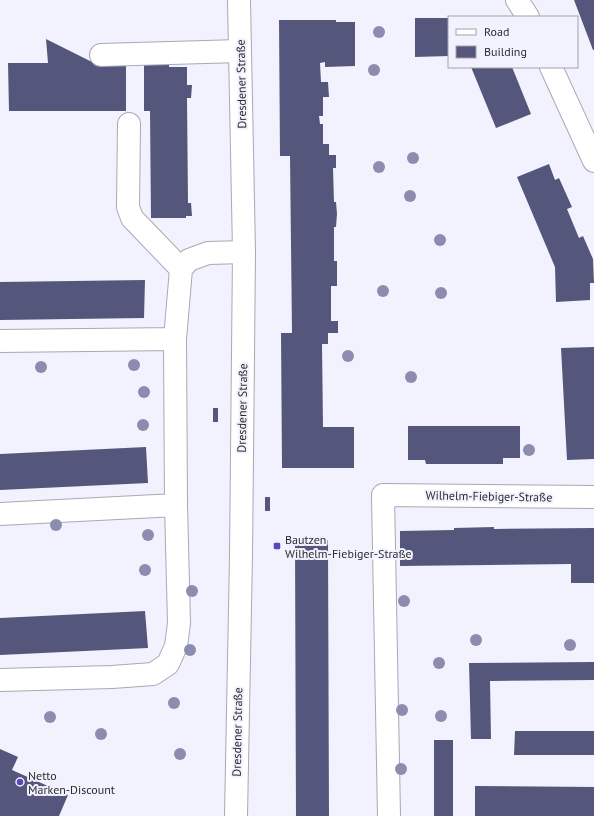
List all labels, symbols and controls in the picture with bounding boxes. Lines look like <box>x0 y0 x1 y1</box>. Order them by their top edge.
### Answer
legend <box>448 16 578 68</box>
text: Road <box>484 24 509 39</box>
street label: Dresdener Straße <box>233 39 249 129</box>
text: Building <box>484 44 527 59</box>
street label: Dresdener Straße <box>234 363 250 453</box>
street label: Wilhelm-Fiebiger-Straße <box>426 487 552 505</box>
place label: Bautzen Wilhelm-Fiebiger-Straße <box>285 532 412 561</box>
marker: Bautzen Wilhelm-Fiebiger-Straße <box>272 541 282 551</box>
street label: Dresdener Straße <box>229 687 245 777</box>
place label: Netto Marken-Discount <box>28 768 115 797</box>
marker: Netto Marken-Discount <box>15 777 25 787</box>

